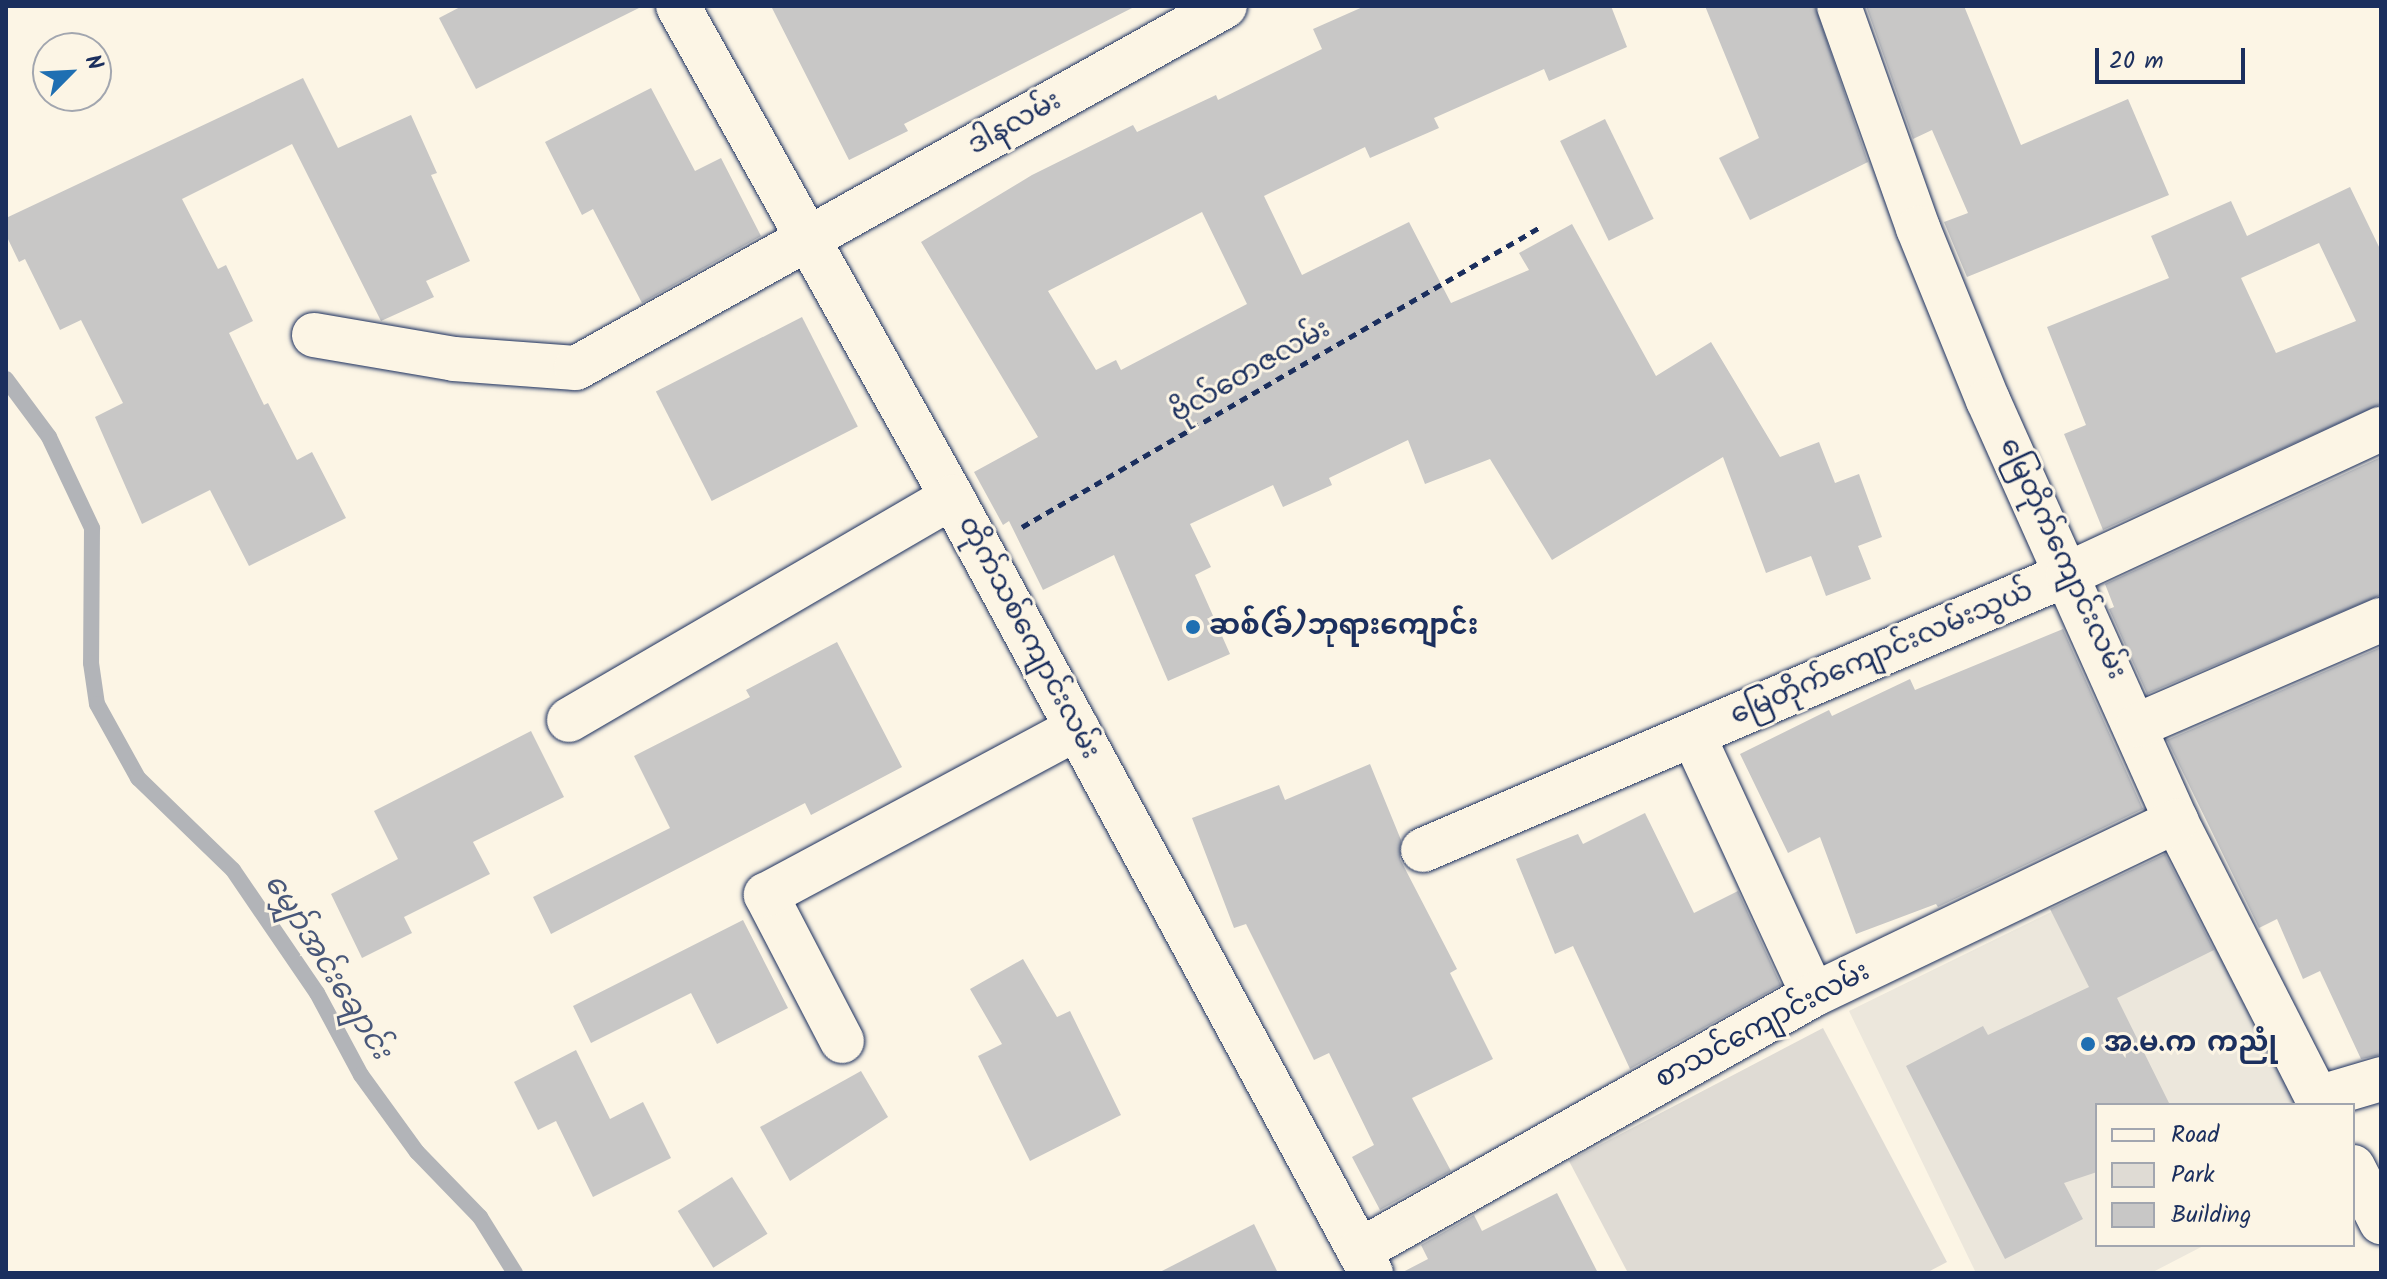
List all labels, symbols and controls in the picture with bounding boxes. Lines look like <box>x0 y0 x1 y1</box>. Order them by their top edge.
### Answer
north arrow <box>32 32 112 112</box>
scale bar <box>2099 32 2249 82</box>
text: 20 m <box>2109 42 2164 81</box>
text: N <box>74 49 111 76</box>
street label: ဒါနလမ်း <box>962 85 1068 163</box>
street label: ဗိုလ်တေဇလမ်း <box>1165 313 1337 431</box>
street label: မြေတိုက်ကျောင်းလမ်း <box>1991 433 2133 685</box>
street label: တိုက်သစ်ကျောင်းလမ်း <box>950 511 1106 765</box>
street label: မြေတိုက်ကျောင်းလမ်းသွယ် <box>1726 575 2038 733</box>
place label: ဆစ်(ခ်)ဘုရားကျောင်း <box>1209 610 1478 644</box>
marker: ဆစ်(ခ်)ဘုရားကျောင်း <box>1184 618 1202 636</box>
water label: မျှော်အင်းချောင်း <box>256 868 398 1066</box>
street label: စာသင်ကျောင်းလမ်း <box>1650 955 1876 1097</box>
place label: အ.မ.က ကညုံ <box>2104 1027 2278 1061</box>
marker: အ.မ.က ကညုံ <box>2079 1035 2097 1053</box>
legend <box>2095 1103 2355 1247</box>
text: Road <box>2171 1116 2219 1155</box>
text: Park <box>2171 1156 2215 1195</box>
text: Building <box>2171 1196 2251 1235</box>

